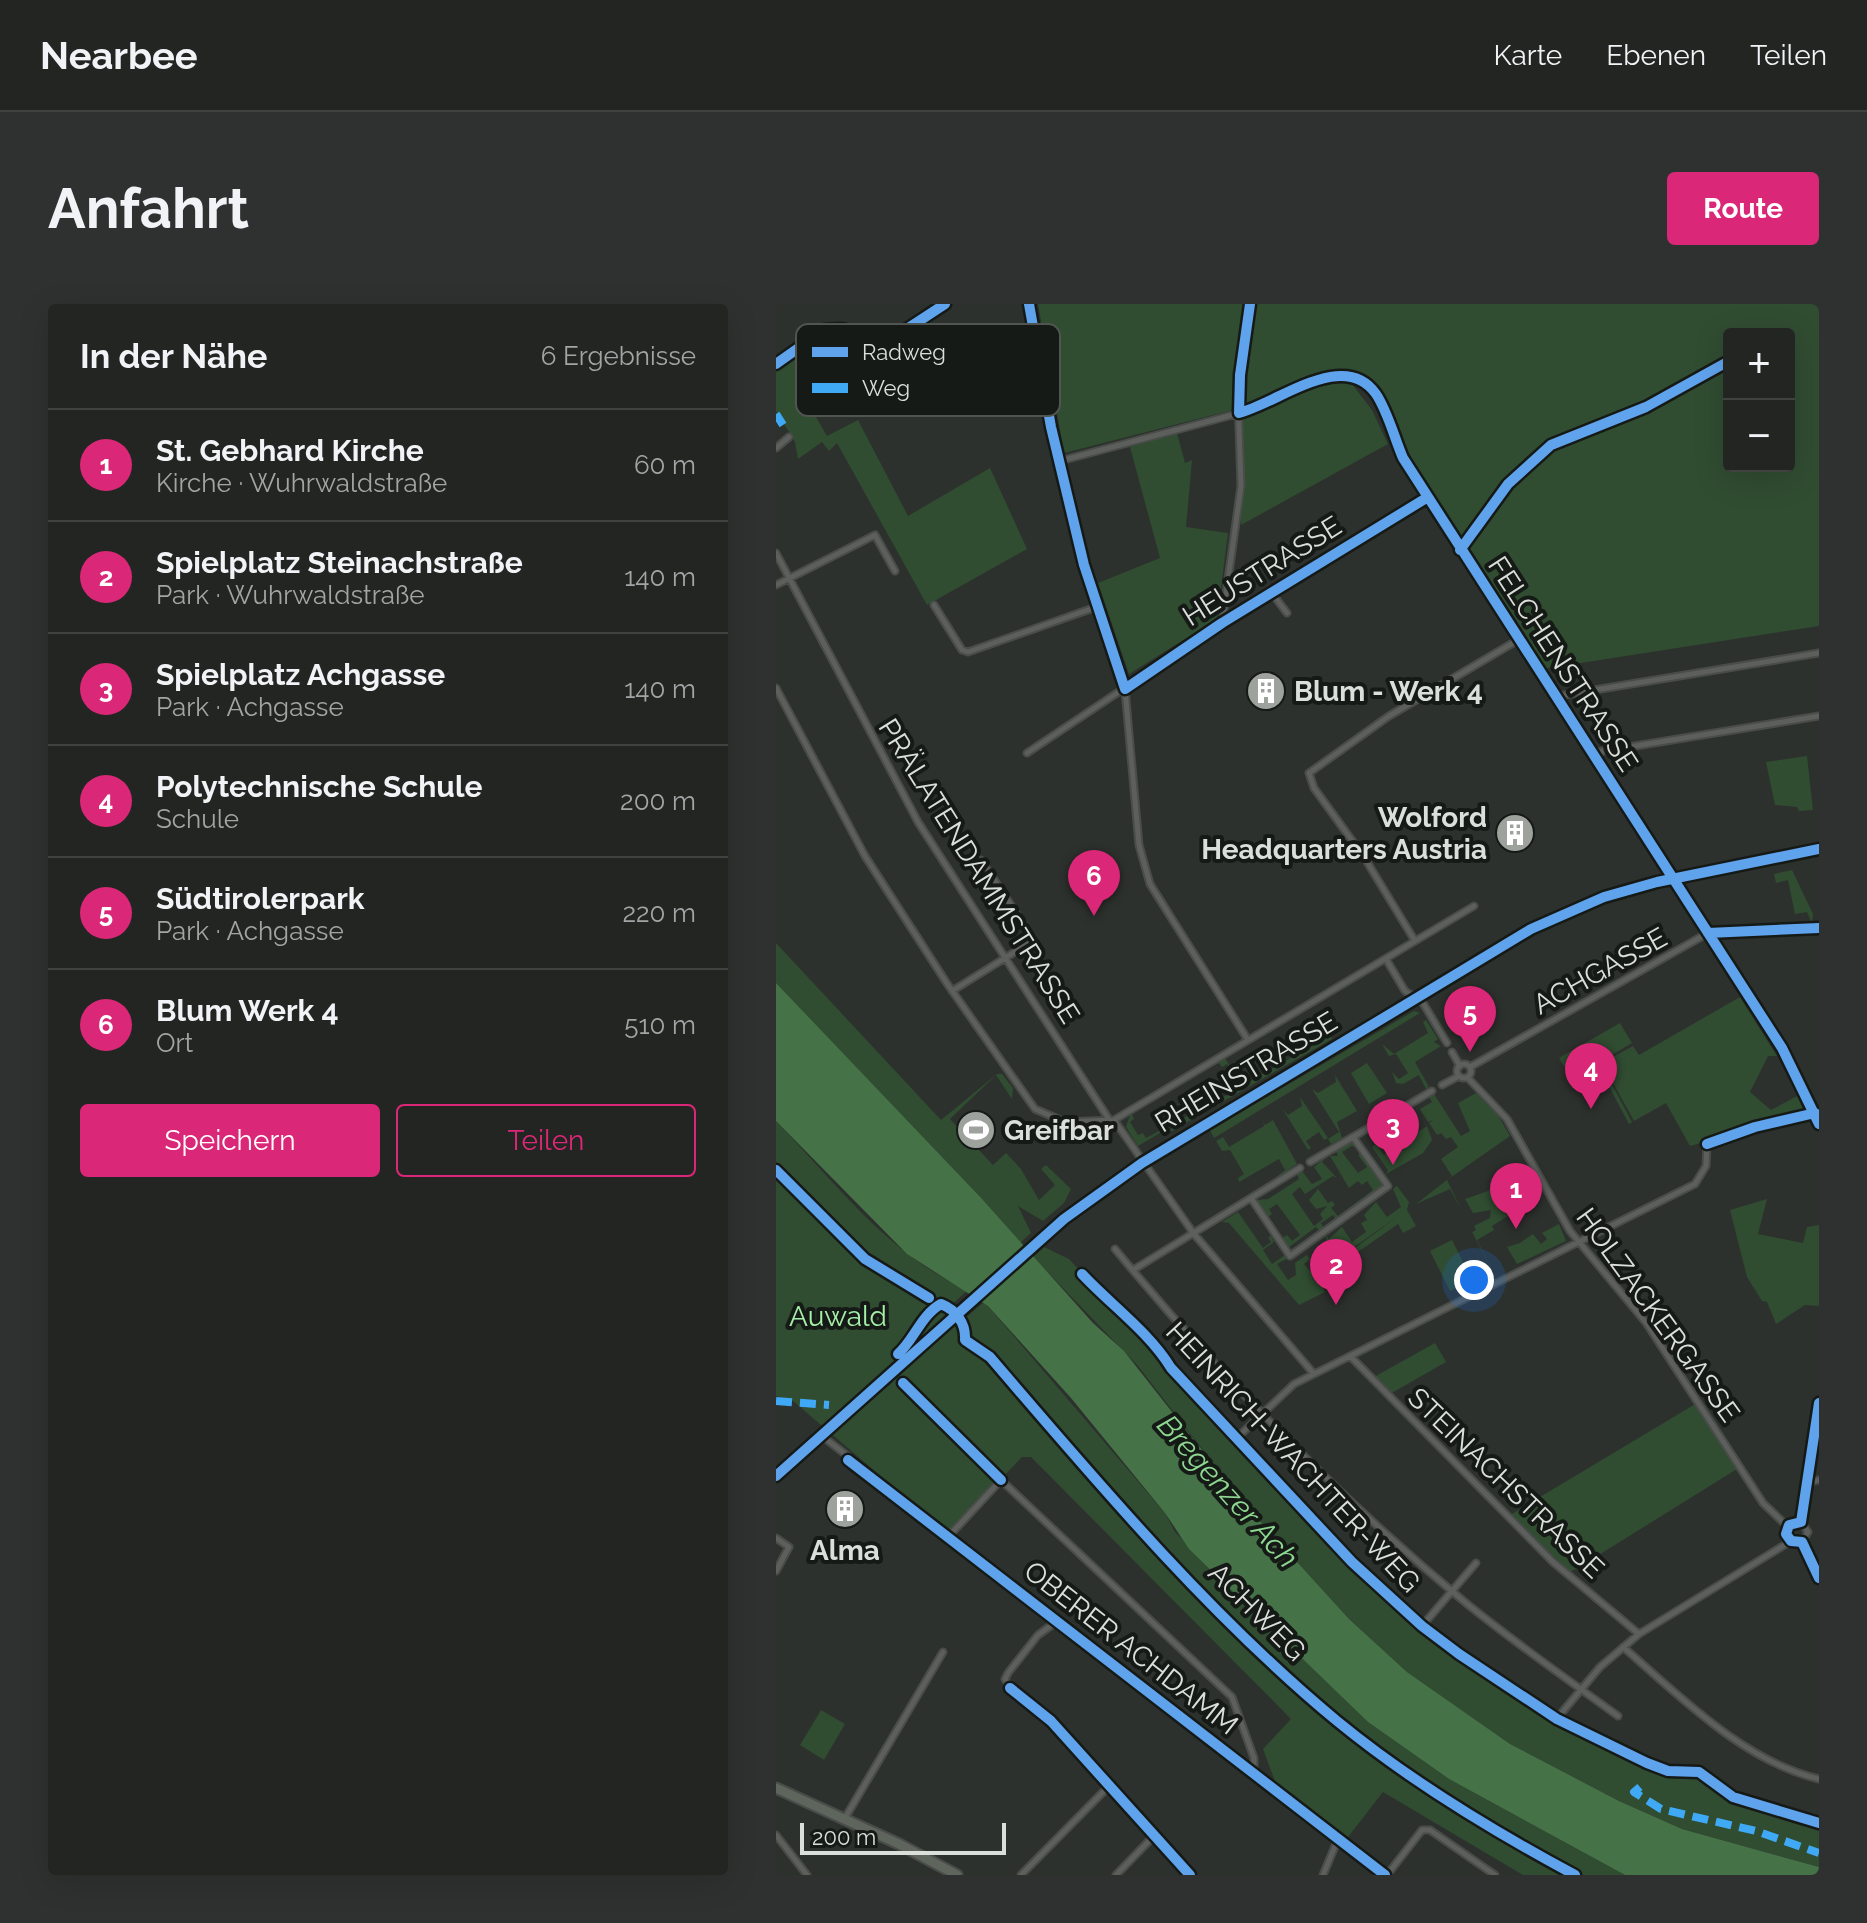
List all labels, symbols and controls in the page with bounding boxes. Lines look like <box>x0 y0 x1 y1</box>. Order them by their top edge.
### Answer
text: Nearbee <box>40 33 198 78</box>
text: Karte <box>1494 39 1562 72</box>
text: Ebenen <box>1606 39 1706 72</box>
text: Teilen <box>1750 39 1827 72</box>
button: Route <box>1667 172 1819 245</box>
text: Anfahrt <box>48 175 249 241</box>
legend <box>796 324 1060 416</box>
map controls <box>1723 328 1795 472</box>
button: + <box>1723 328 1795 400</box>
text: In der Nähe <box>80 336 267 376</box>
text: Radweg <box>862 339 946 365</box>
text: 6 Ergebnisse <box>541 341 696 371</box>
text: Weg <box>862 375 910 401</box>
button: − <box>1723 400 1795 472</box>
text: St. Gebhard Kirche <box>156 433 424 468</box>
text: 1 <box>100 450 112 480</box>
text: 60 m <box>634 450 696 480</box>
text: Kirche · Wuhrwaldstraße <box>156 468 447 498</box>
street label: HEUSTRASSE <box>1177 509 1347 633</box>
text: Spielplatz Steinachstraße <box>156 545 523 580</box>
street label: FELCHENSTRASSE <box>1481 550 1645 778</box>
text: 2 <box>99 562 113 592</box>
text: 140 m <box>624 562 696 592</box>
text: Park · Wuhrwaldstraße <box>156 580 425 610</box>
text: Spielplatz Achgasse <box>156 657 445 692</box>
building icon: Blum - Werk 4 <box>1245 670 1287 712</box>
text: 3 <box>99 674 113 704</box>
text: 140 m <box>624 674 696 704</box>
place label: Blum - Werk 4 <box>1294 675 1483 708</box>
text: Park · Achgasse <box>156 692 344 722</box>
street label: PRÄLATENDAMMSTRASSE <box>871 713 1087 1029</box>
text: Polytechnische Schule <box>156 769 482 804</box>
text: 4 <box>99 786 113 816</box>
text: 200 m <box>620 786 696 816</box>
place label: Wolford Headquarters Austria <box>1201 801 1487 866</box>
text: Schule <box>156 804 239 834</box>
building icon: Wolford Headquarters Austria <box>1494 812 1536 854</box>
pin: 6 <box>1068 850 1120 916</box>
text: Südtirolerpark <box>156 881 365 916</box>
text: 5 <box>99 898 113 928</box>
text: 220 m <box>622 898 696 928</box>
text: Park · Achgasse <box>156 916 344 946</box>
street label: ACHGASSE <box>1527 921 1673 1021</box>
pin: 5 <box>1444 986 1496 1052</box>
text: Blum Werk 4 <box>156 993 339 1028</box>
street label: RHEINSTRASSE <box>1149 1005 1343 1139</box>
text: 6 <box>98 1010 114 1040</box>
text: 510 m <box>624 1010 696 1040</box>
text: Ort <box>156 1028 193 1058</box>
pin: 4 <box>1565 1043 1617 1109</box>
pin: 3 <box>1367 1099 1419 1165</box>
button: Speichern <box>80 1104 380 1177</box>
button: Teilen <box>396 1104 696 1177</box>
sports icon: Greifbar <box>955 1109 997 1151</box>
place label: Greifbar <box>1004 1114 1114 1147</box>
pin: 1 <box>1490 1163 1542 1229</box>
street label: HOLZACKERGASSE <box>1569 1202 1747 1428</box>
pin: 2 <box>1310 1239 1362 1305</box>
your location <box>1454 1260 1494 1300</box>
park label: Auwald <box>789 1300 887 1333</box>
street label: HEINRICH-WACHTER-WEG <box>1159 1315 1427 1599</box>
street label: STEINACHSTRASSE <box>1401 1381 1611 1585</box>
water label: Bregenzer Ach <box>1150 1407 1306 1575</box>
building icon: Alma <box>824 1488 866 1530</box>
place label: Alma <box>810 1534 880 1567</box>
street label: OBERER ACHDAMM <box>1018 1554 1244 1742</box>
street label: ACHWEG <box>1201 1556 1313 1668</box>
scale bar <box>800 1819 1006 1855</box>
text: 200 m <box>812 1824 876 1850</box>

